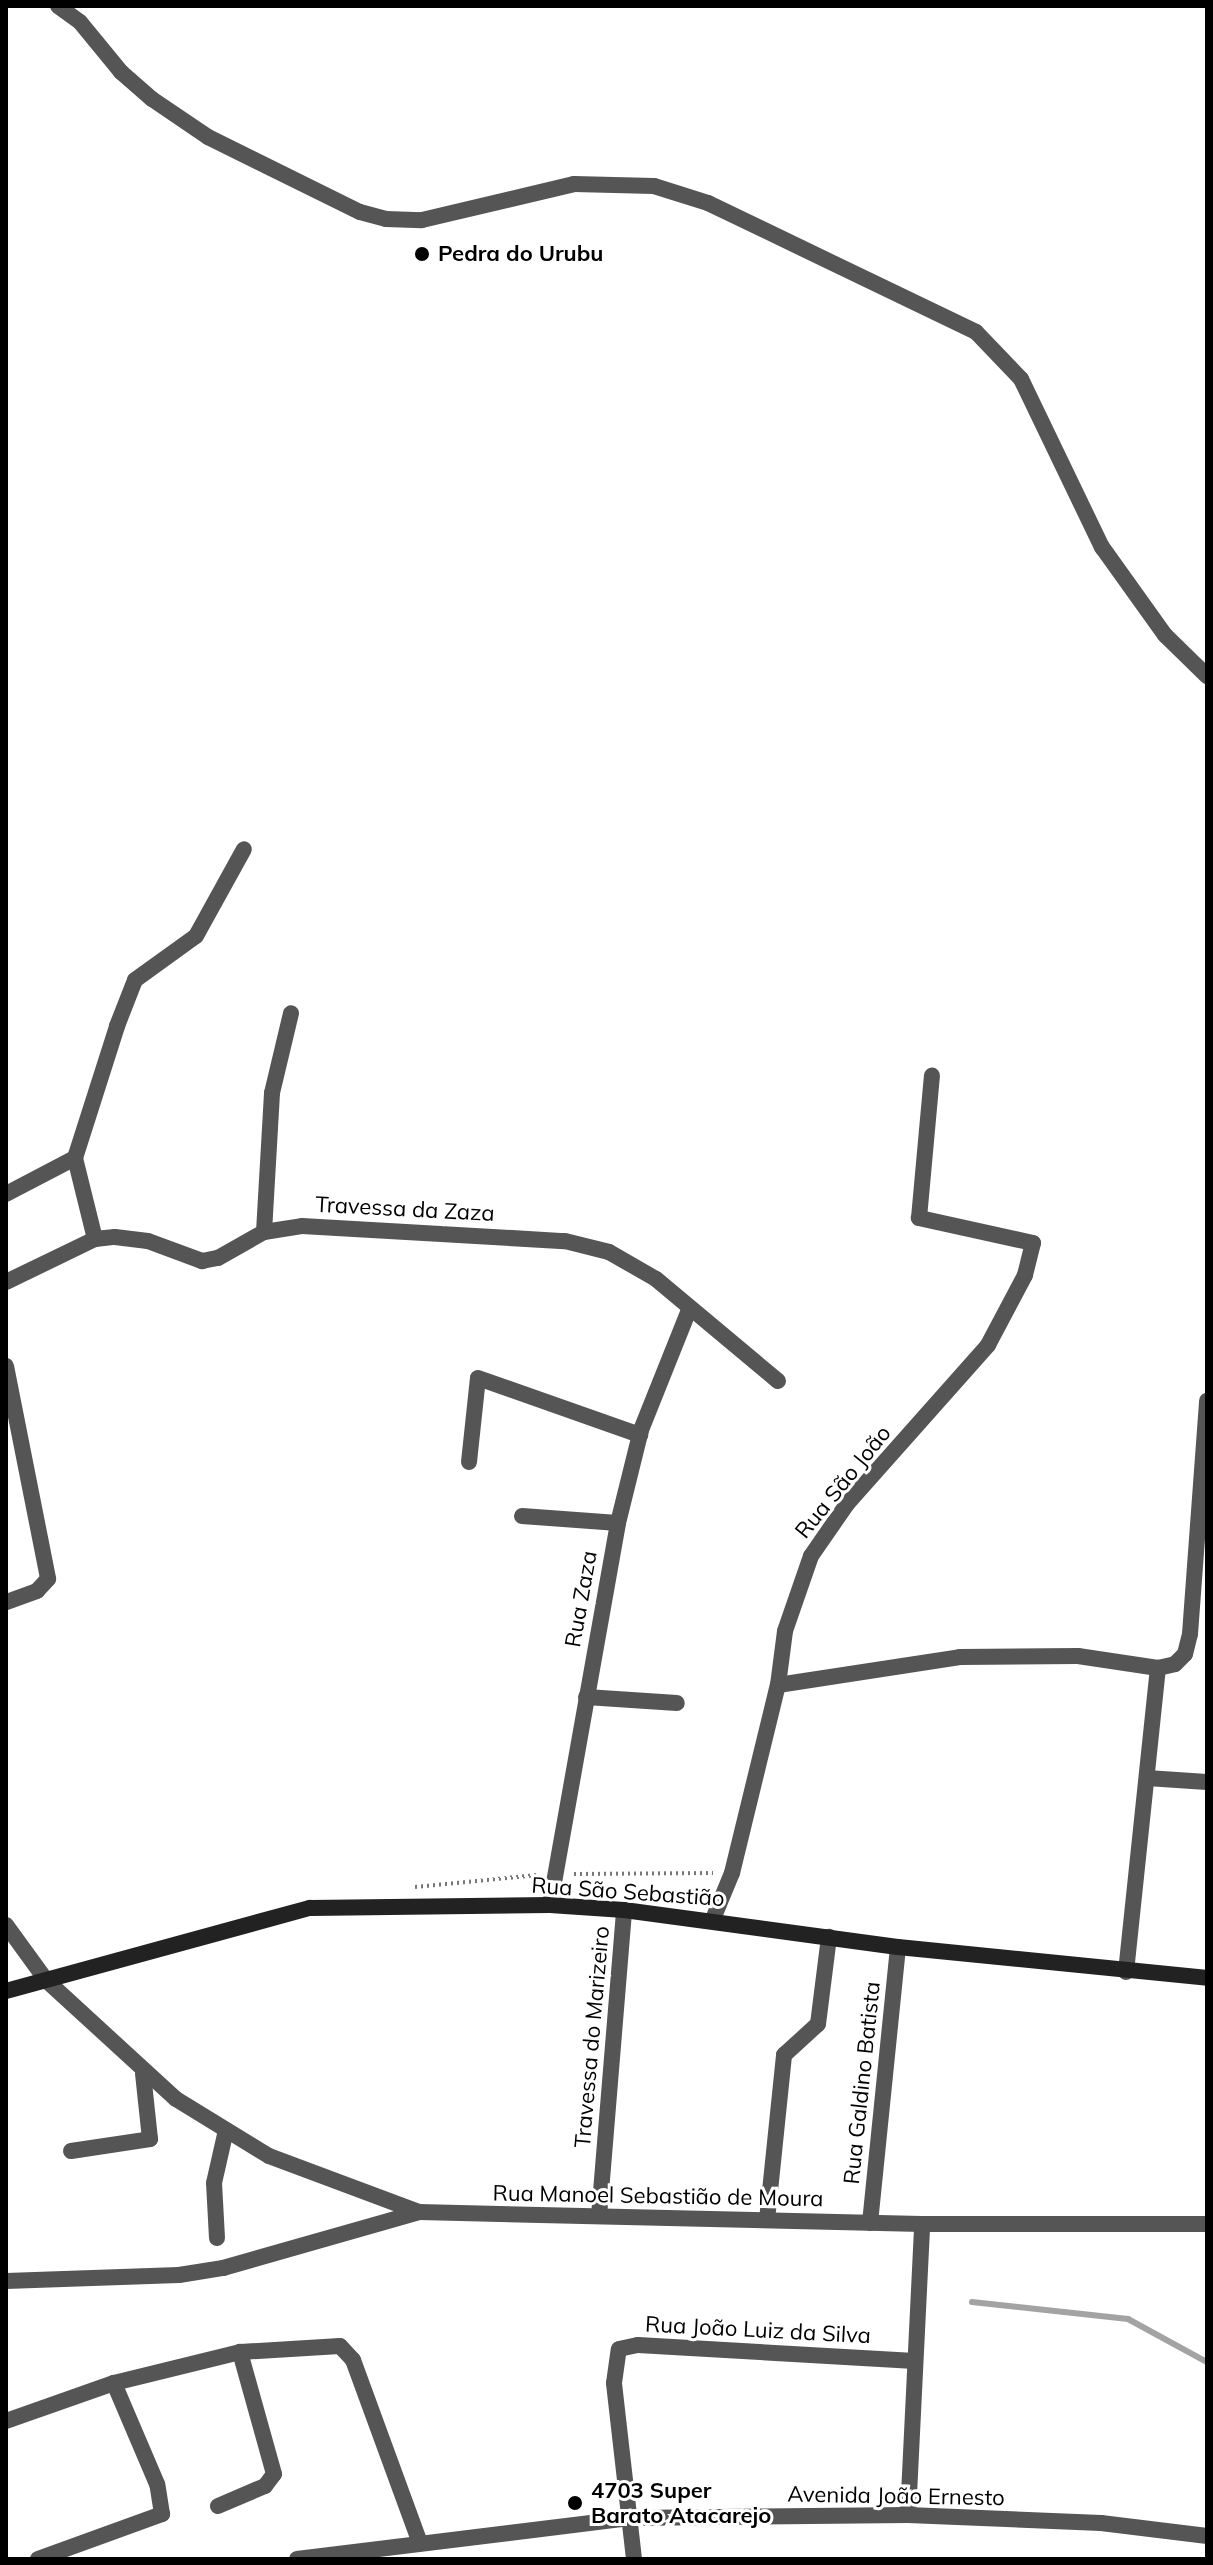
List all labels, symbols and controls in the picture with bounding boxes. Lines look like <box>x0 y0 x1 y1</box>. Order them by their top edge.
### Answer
place label: Pedra do Urubu <box>438 241 603 267</box>
marker: Pedra do Urubu <box>413 245 431 263</box>
street label: Travessa da Zaza <box>315 1191 495 1227</box>
street label: Rua São João <box>789 1420 897 1544</box>
street label: Rua Zaza <box>560 1549 602 1649</box>
street label: Rua São Sebastião <box>530 1872 726 1912</box>
street label: Travessa do Marizeiro <box>569 1925 615 2149</box>
street label: Rua Galdino Batista <box>838 1980 886 2186</box>
street label: Rua Manoel Sebastião de Moura <box>492 2180 824 2212</box>
street label: Rua João Luiz da Silva <box>644 2311 872 2349</box>
place label: 4703 Super Barato Atacarejo <box>591 2477 771 2528</box>
street label: Avenida João Ernesto <box>787 2481 1005 2511</box>
marker: 4703 Super Barato Atacarejo <box>566 2494 584 2512</box>

